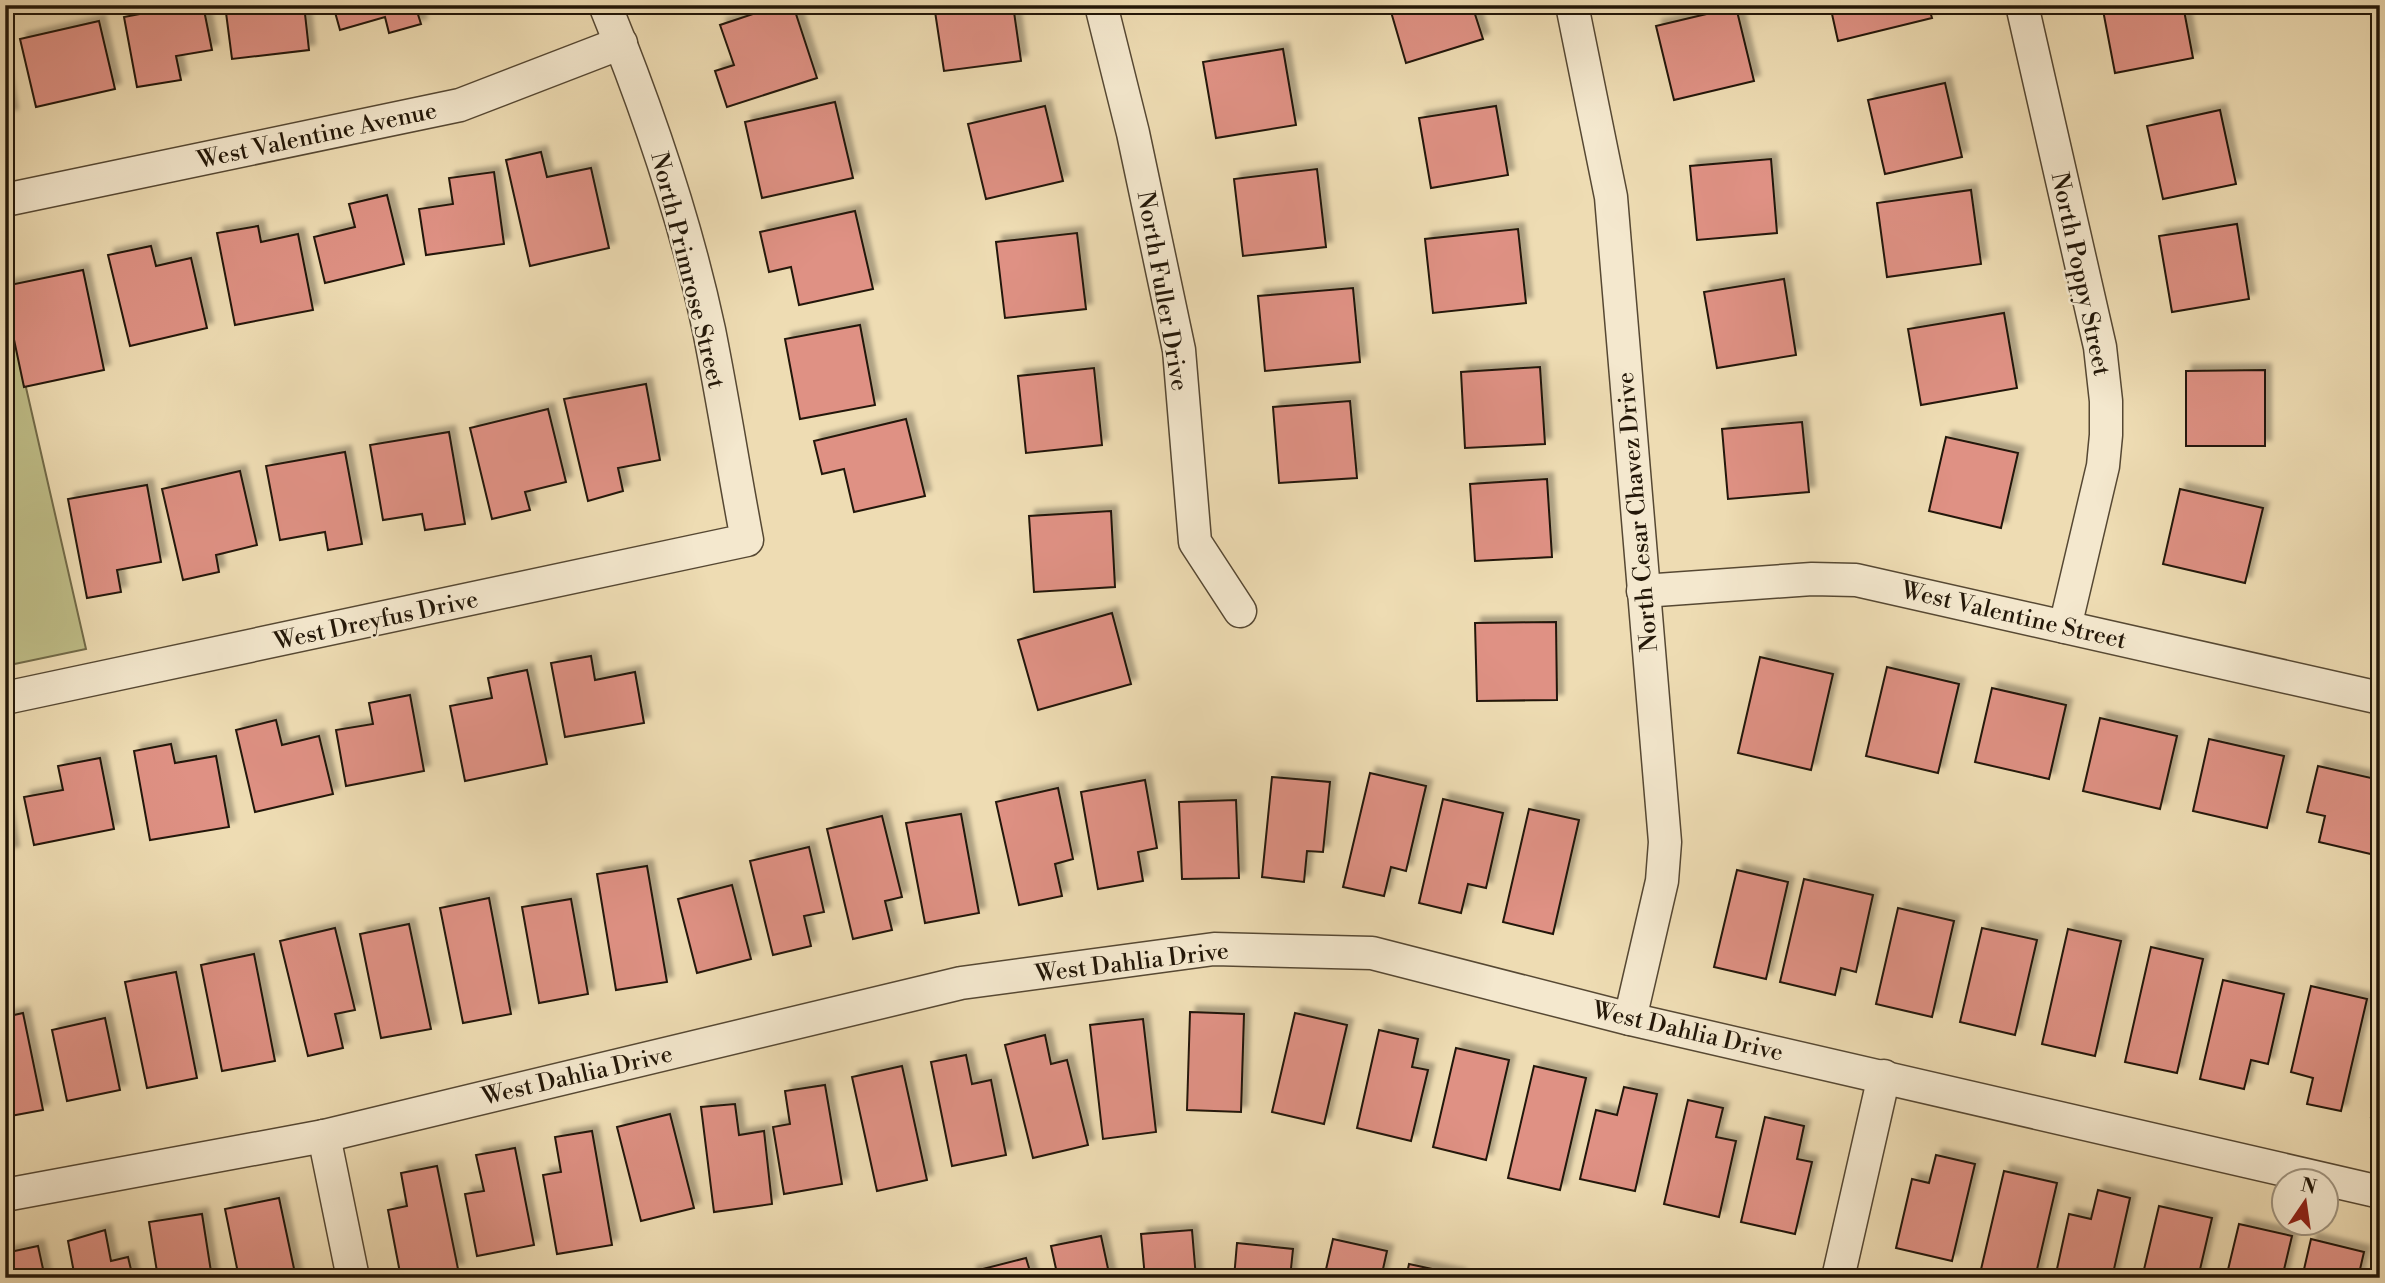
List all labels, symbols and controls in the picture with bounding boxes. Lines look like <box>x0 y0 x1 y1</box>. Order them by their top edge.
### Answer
street label: West Valentine Avenue <box>194 96 440 176</box>
street label: North Primrose Street <box>643 149 731 392</box>
street label: North Poppy Street <box>2044 170 2116 379</box>
street label: North Fuller Drive <box>1130 189 1194 393</box>
street label: North Cesar Chavez Drive <box>1611 371 1665 653</box>
street label: West Valentine Street <box>1897 575 2130 657</box>
street label: West Dreyfus Drive <box>270 585 481 657</box>
street label: West Dahlia Drive <box>1033 936 1231 990</box>
street label: West Dahlia Drive <box>1589 995 1786 1069</box>
street label: West Dahlia Drive <box>478 1039 676 1113</box>
north arrow <box>2270 1168 2340 1238</box>
text: N <box>2299 1173 2319 1200</box>

